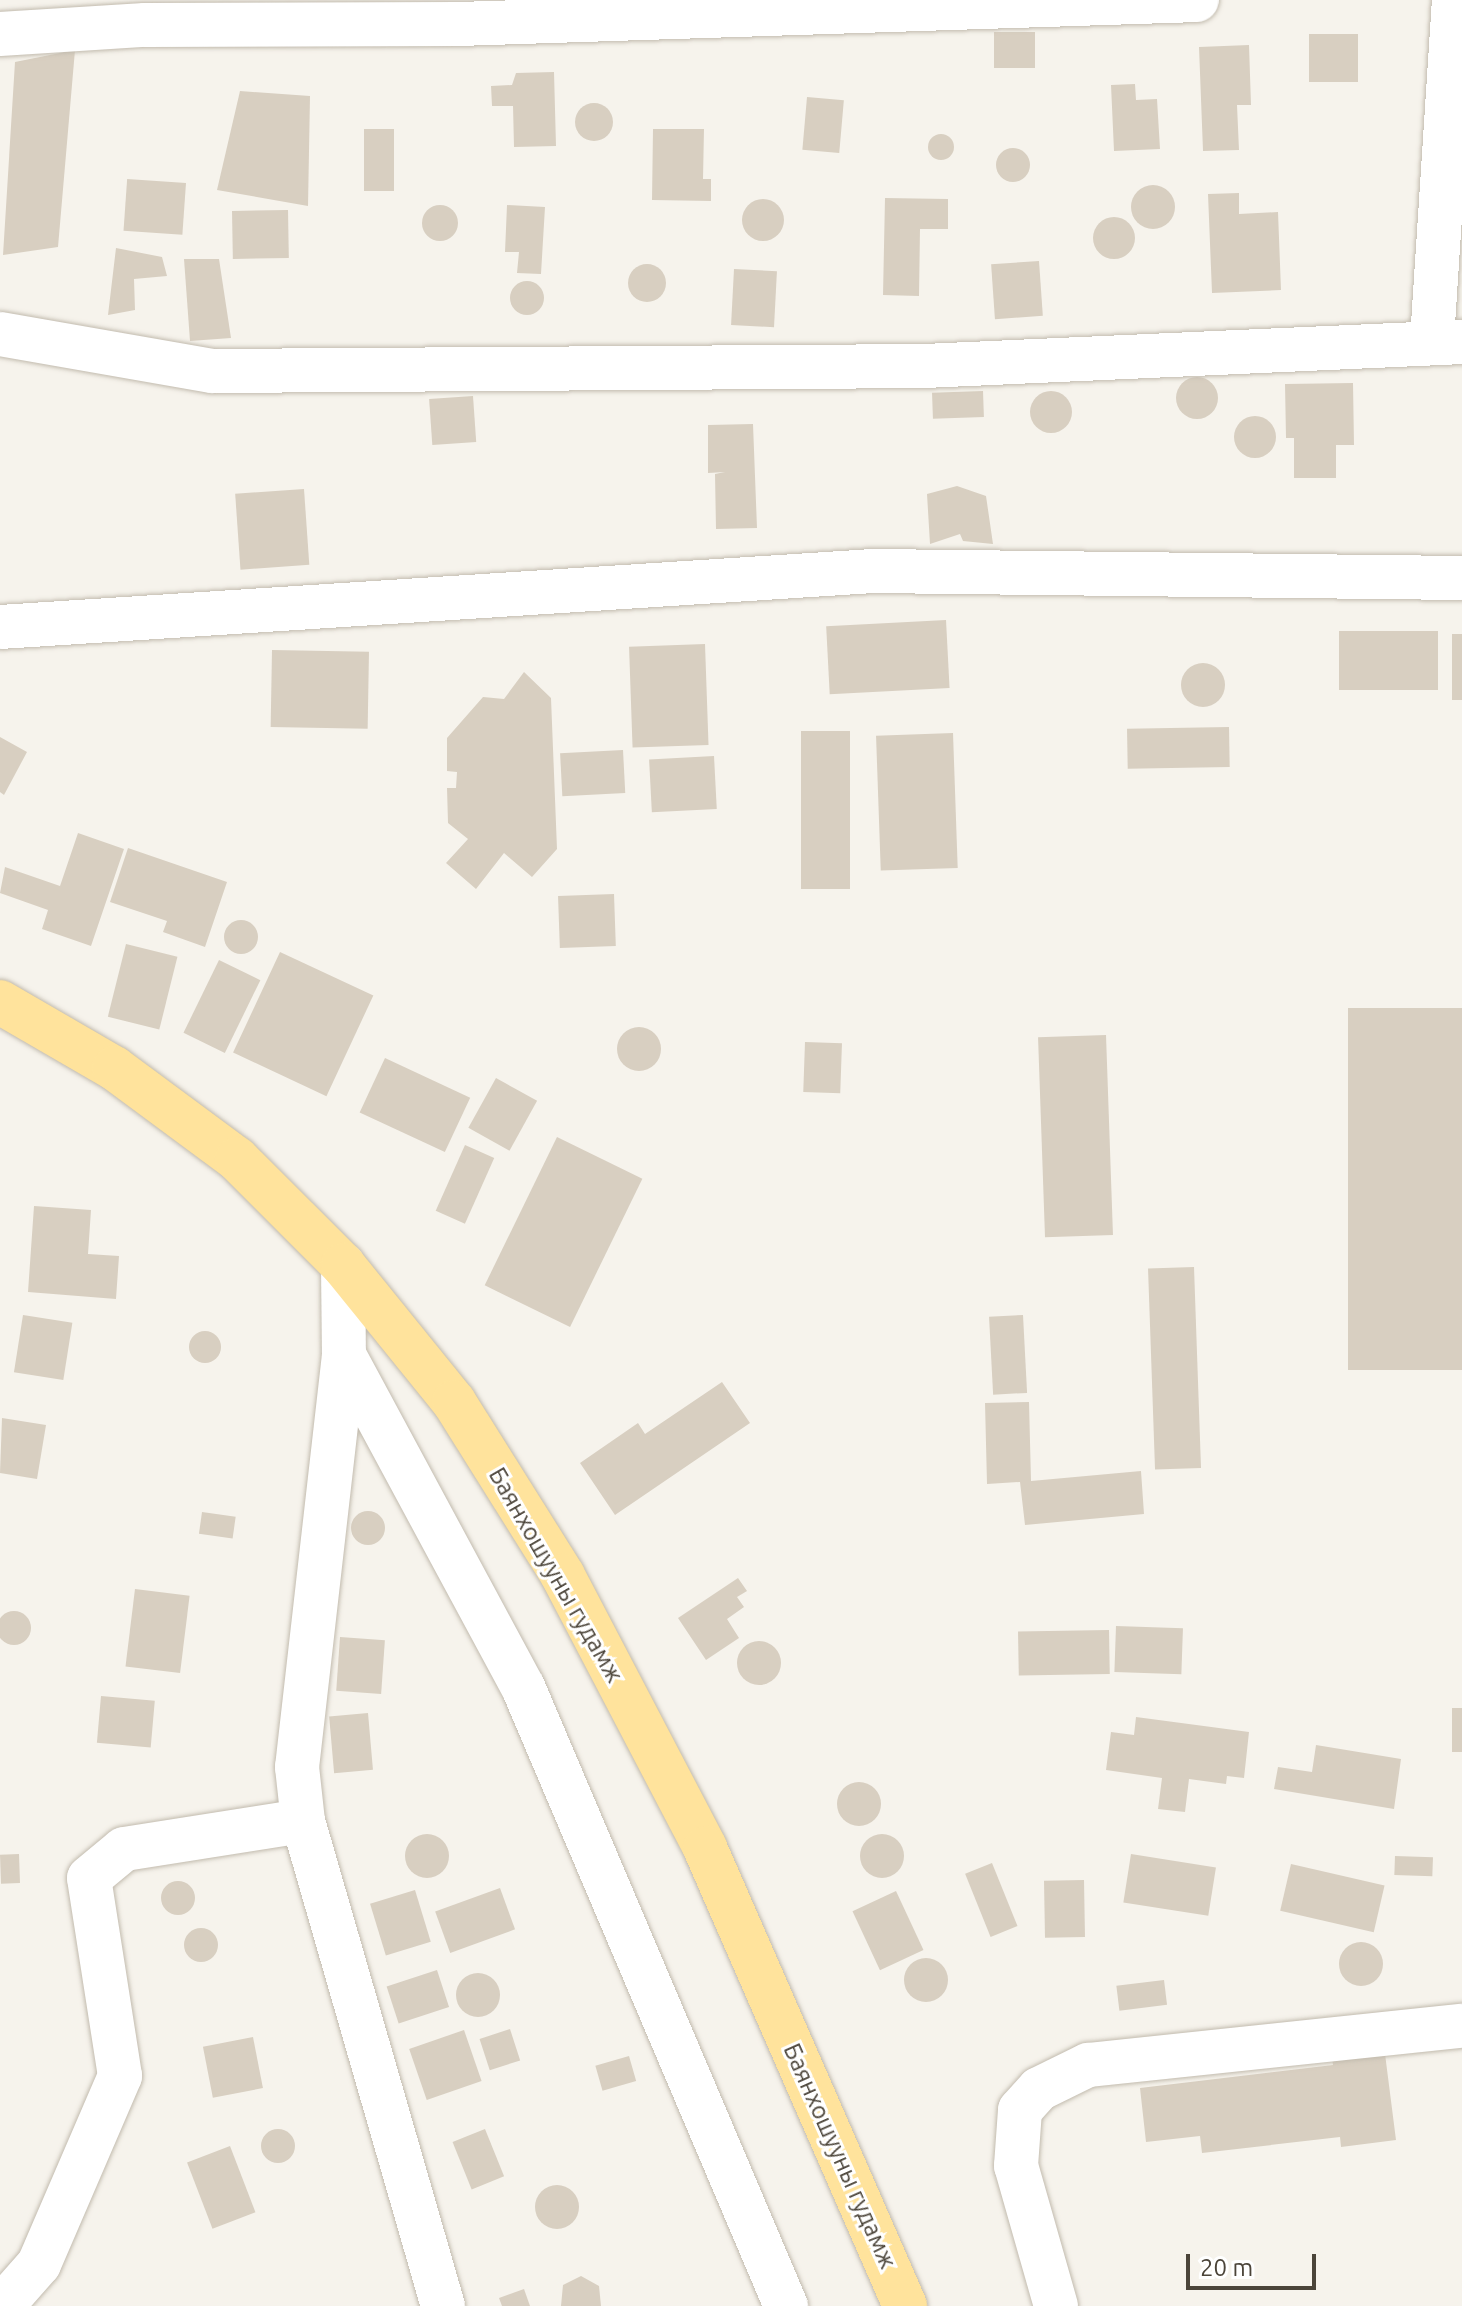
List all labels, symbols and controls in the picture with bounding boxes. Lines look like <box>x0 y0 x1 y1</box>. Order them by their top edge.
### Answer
street label: Баянхошууны гудамж <box>483 1462 629 1688</box>
street label: Баянхошууны гудамж <box>777 2039 903 2273</box>
scale bar <box>1190 2238 1320 2288</box>
text: 20 m <box>1200 2254 1253 2281</box>

